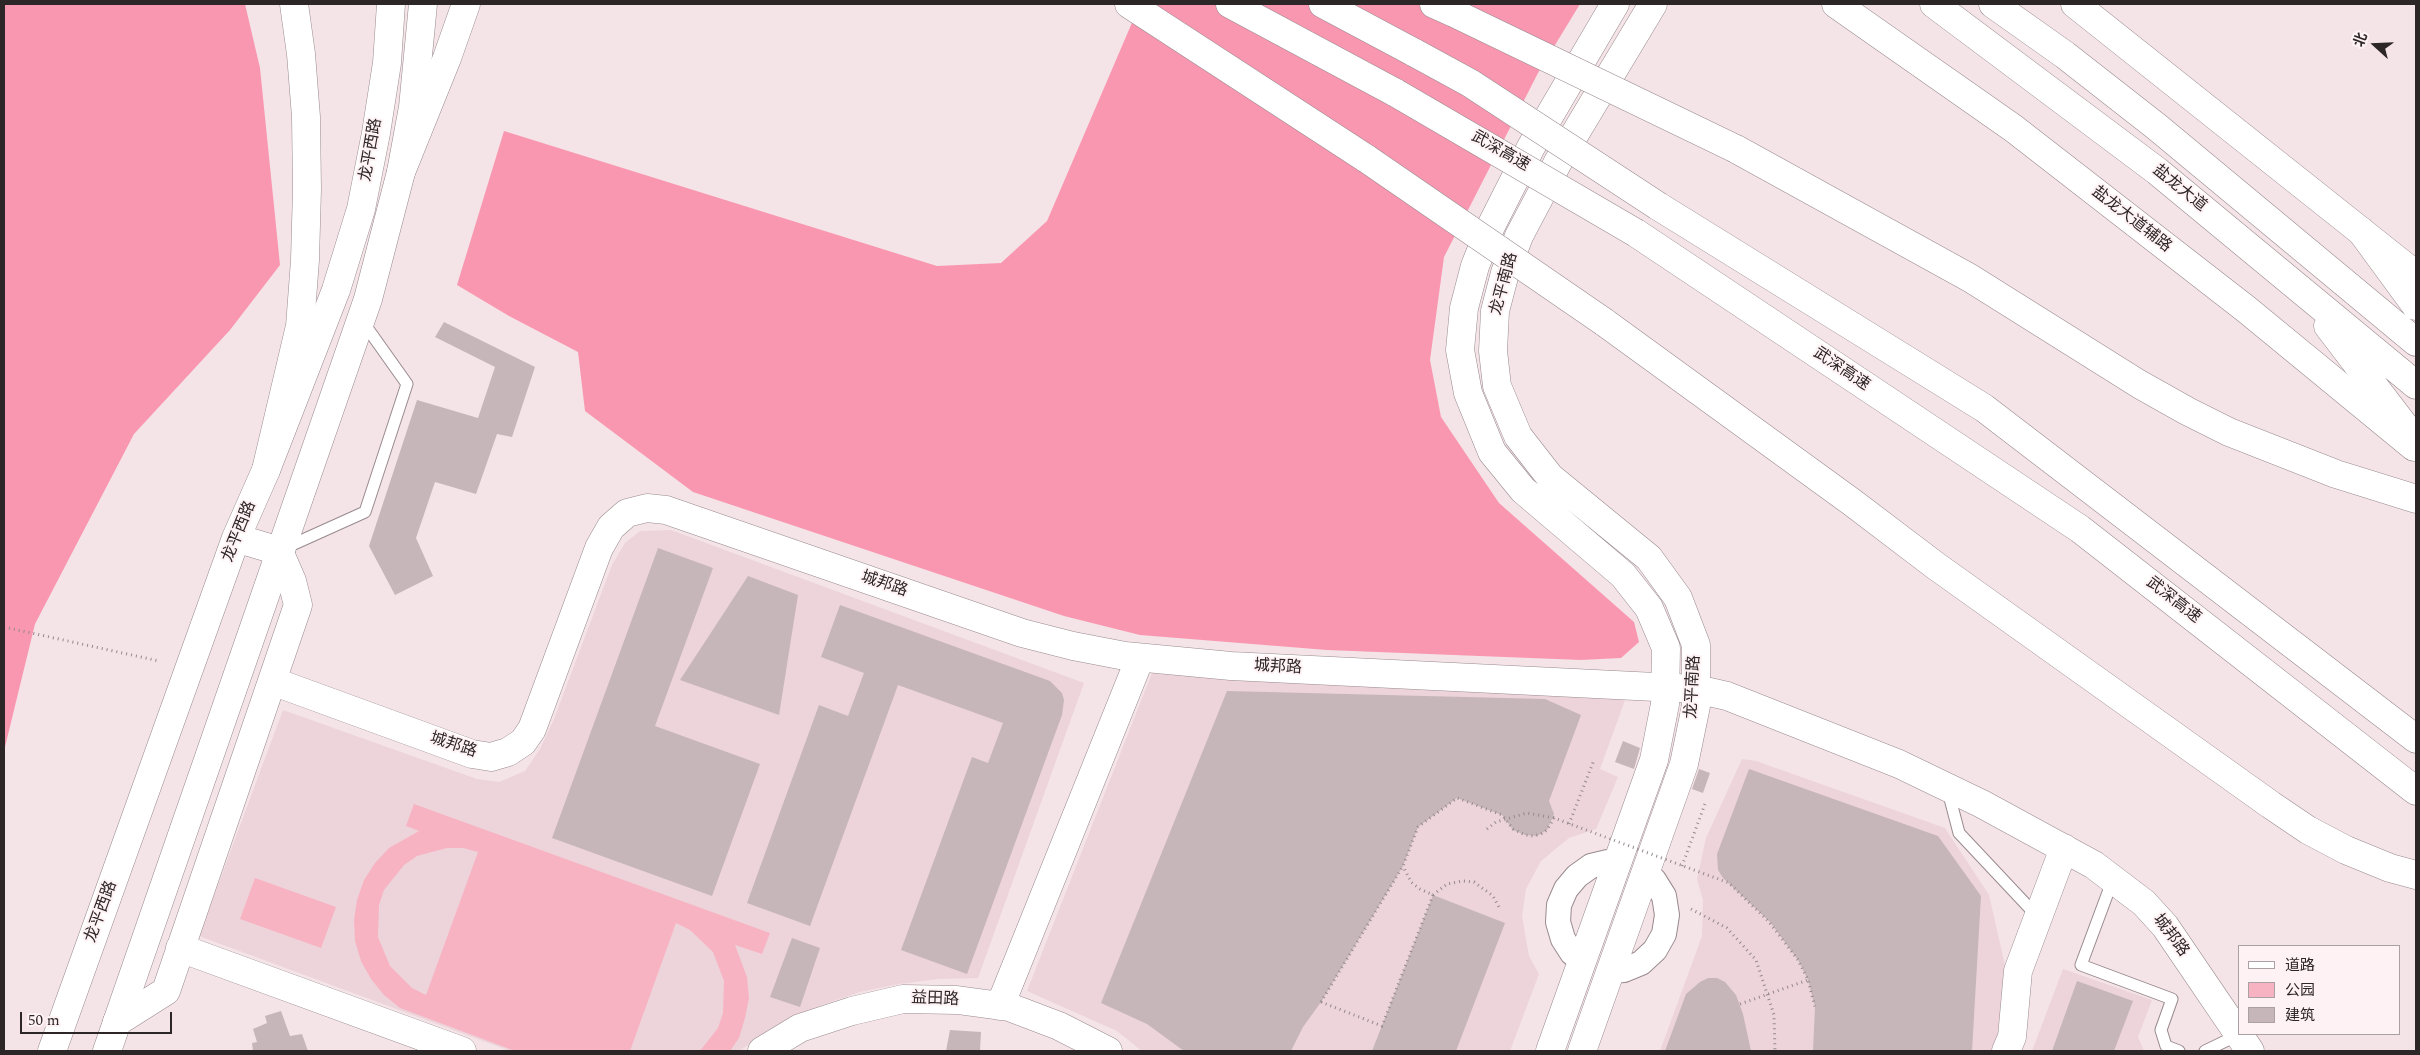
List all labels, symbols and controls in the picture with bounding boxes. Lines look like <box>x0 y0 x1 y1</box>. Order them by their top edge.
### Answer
north arrow <box>2350 20 2400 70</box>
text: 北 <box>2348 30 2373 50</box>
street label: 龙平西路 <box>357 117 387 183</box>
street label: 武深高速 <box>1467 128 1533 176</box>
street label: 盐龙大道 <box>2148 161 2210 217</box>
street label: 盐龙大道辅路 <box>2087 183 2175 257</box>
street label: 龙平南路 <box>1487 251 1523 317</box>
street label: 武深高速 <box>1809 344 1873 396</box>
street label: 龙平西路 <box>219 499 261 565</box>
street label: 城邦路 <box>858 568 910 602</box>
street label: 武深高速 <box>2142 574 2204 628</box>
street label: 龙平南路 <box>1683 655 1705 719</box>
street label: 城邦路 <box>1254 657 1302 679</box>
street label: 城邦路 <box>427 729 479 763</box>
street label: 龙平西路 <box>82 879 122 945</box>
street label: 城邦路 <box>2148 911 2192 961</box>
legend <box>2238 945 2400 1035</box>
text: 道路 <box>2285 954 2315 977</box>
text: 公园 <box>2285 979 2315 1002</box>
street label: 益田路 <box>911 990 959 1010</box>
scale bar <box>22 1002 175 1034</box>
text: 建筑 <box>2285 1004 2315 1027</box>
text: 50 m <box>28 1009 60 1032</box>

